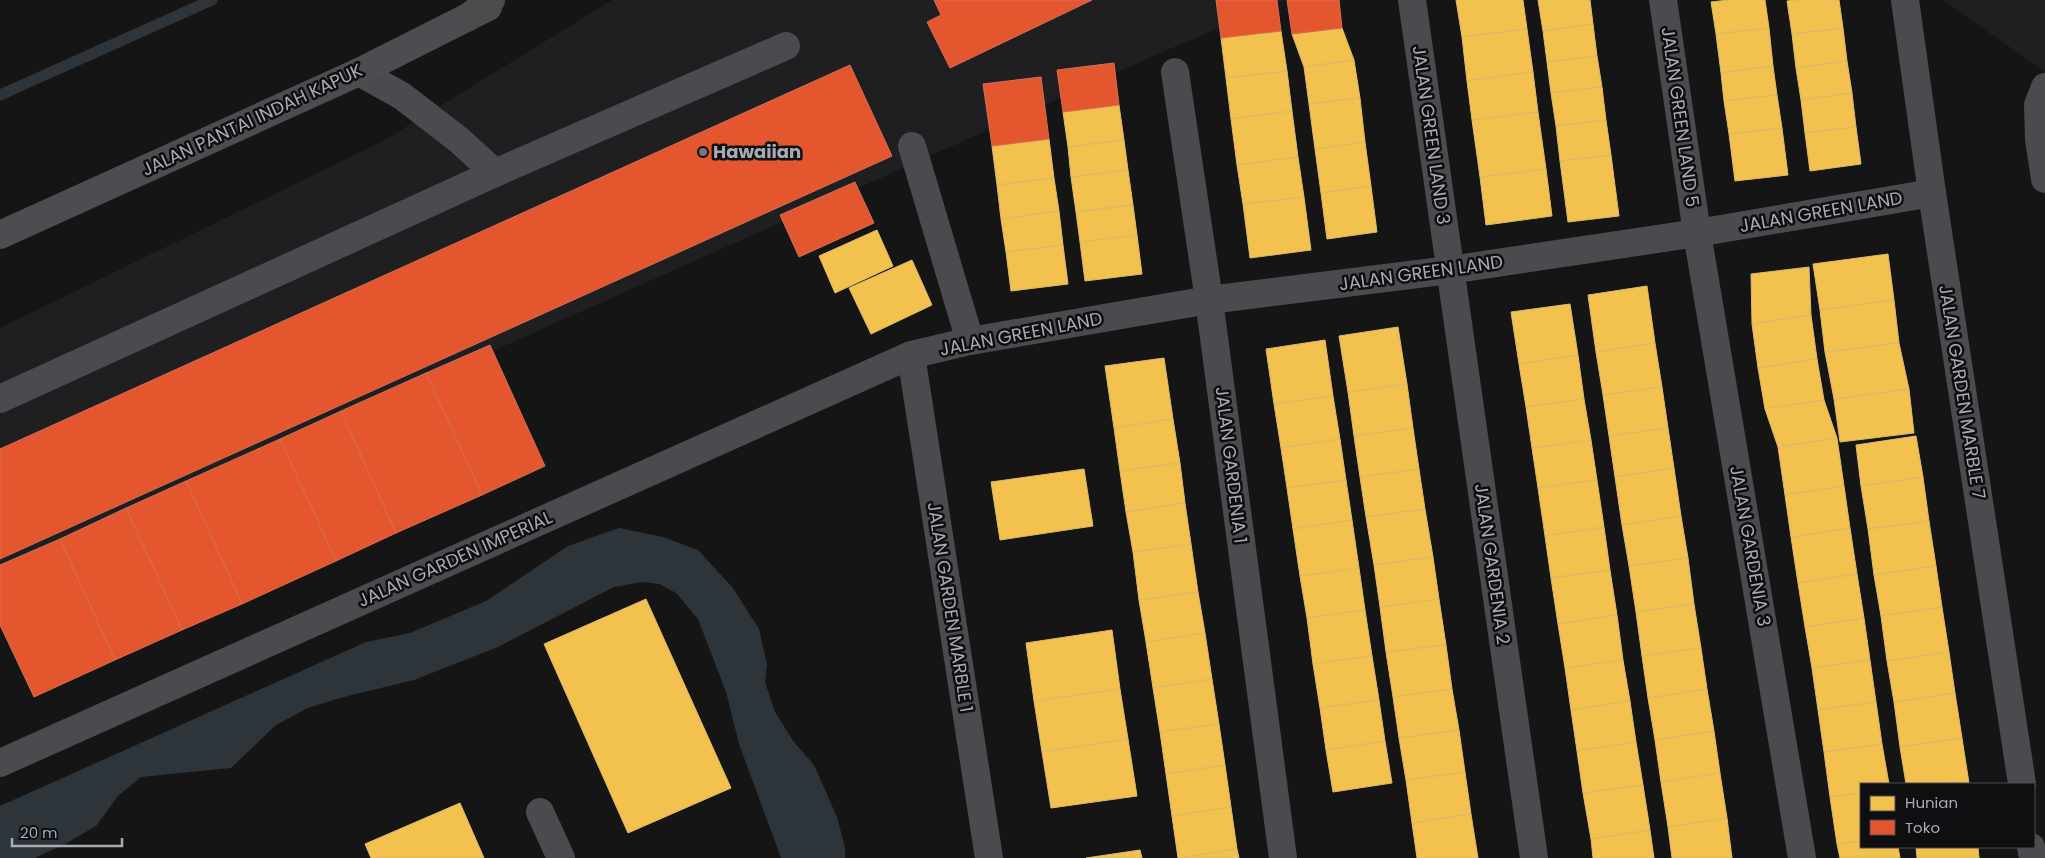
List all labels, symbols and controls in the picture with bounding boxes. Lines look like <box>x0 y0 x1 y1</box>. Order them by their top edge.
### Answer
street label: JALAN GREEN LAND 5 <box>1655 25 1705 208</box>
street label: JALAN GREEN LAND 3 <box>1407 44 1456 226</box>
street label: JALAN PANTAI INDAH KAPUK <box>137 57 366 182</box>
place label: Hawaiian <box>713 139 801 164</box>
marker: Hawaiian <box>697 146 709 158</box>
street label: JALAN GREEN LAND <box>1737 185 1904 238</box>
street label: JALAN GREEN LAND <box>1337 249 1504 296</box>
street label: JALAN GARDEN MARBLE 7 <box>1933 283 1992 501</box>
street label: JALAN GREEN LAND <box>937 305 1104 362</box>
street label: JALAN GARDENIA 1 <box>1209 385 1254 545</box>
street label: JALAN GARDENIA 3 <box>1724 464 1777 628</box>
street label: JALAN GARDENIA 2 <box>1469 482 1516 646</box>
street label: JALAN GARDEN MARBLE 1 <box>922 500 979 714</box>
street label: JALAN GARDEN IMPERIAL <box>354 504 556 613</box>
legend <box>1860 783 2035 848</box>
text: Hunian <box>1905 792 1958 813</box>
scale bar <box>12 816 122 848</box>
text: Toko <box>1905 817 1940 838</box>
text: 20 m <box>20 822 58 843</box>

